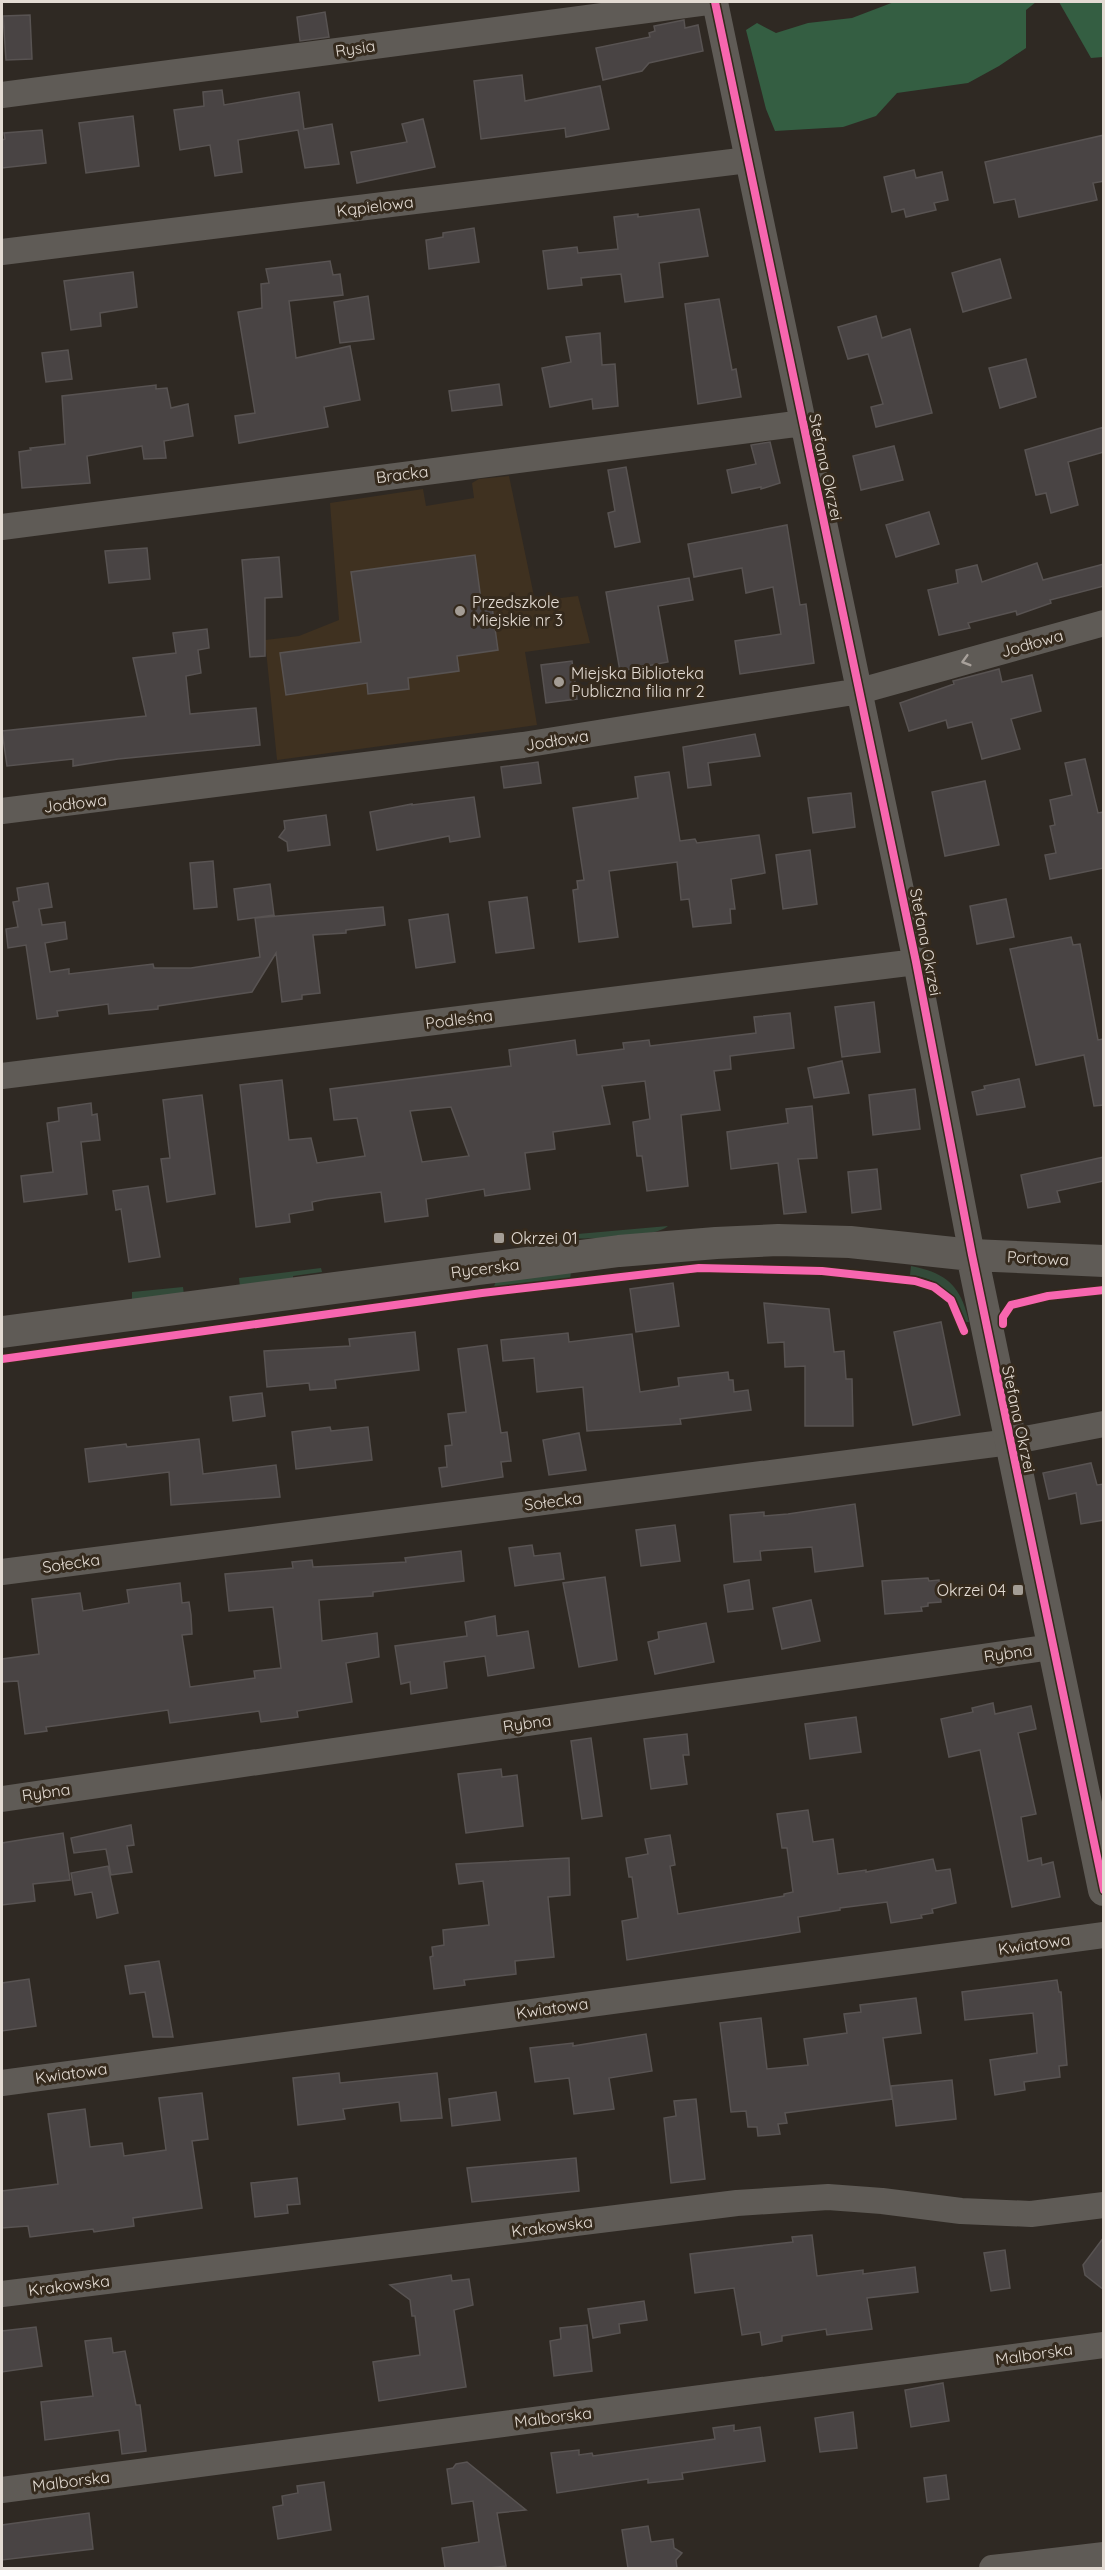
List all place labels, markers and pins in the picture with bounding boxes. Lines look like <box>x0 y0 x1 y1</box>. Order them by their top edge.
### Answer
place label: Przedszkole Miejskie nr 3 <box>472 592 563 630</box>
marker: Przedszkole Miejskie nr 3 <box>453 604 467 618</box>
place label: Miejska Biblioteka Publiczna filia nr 2 <box>571 663 705 701</box>
marker: Miejska Biblioteka Publiczna filia nr 2 <box>552 675 566 689</box>
place label: Okrzei 01 <box>511 1228 578 1248</box>
marker: Okrzei 01 <box>492 1231 506 1245</box>
place label: Okrzei 04 <box>937 1580 1006 1600</box>
marker: Okrzei 04 <box>1011 1583 1025 1597</box>

